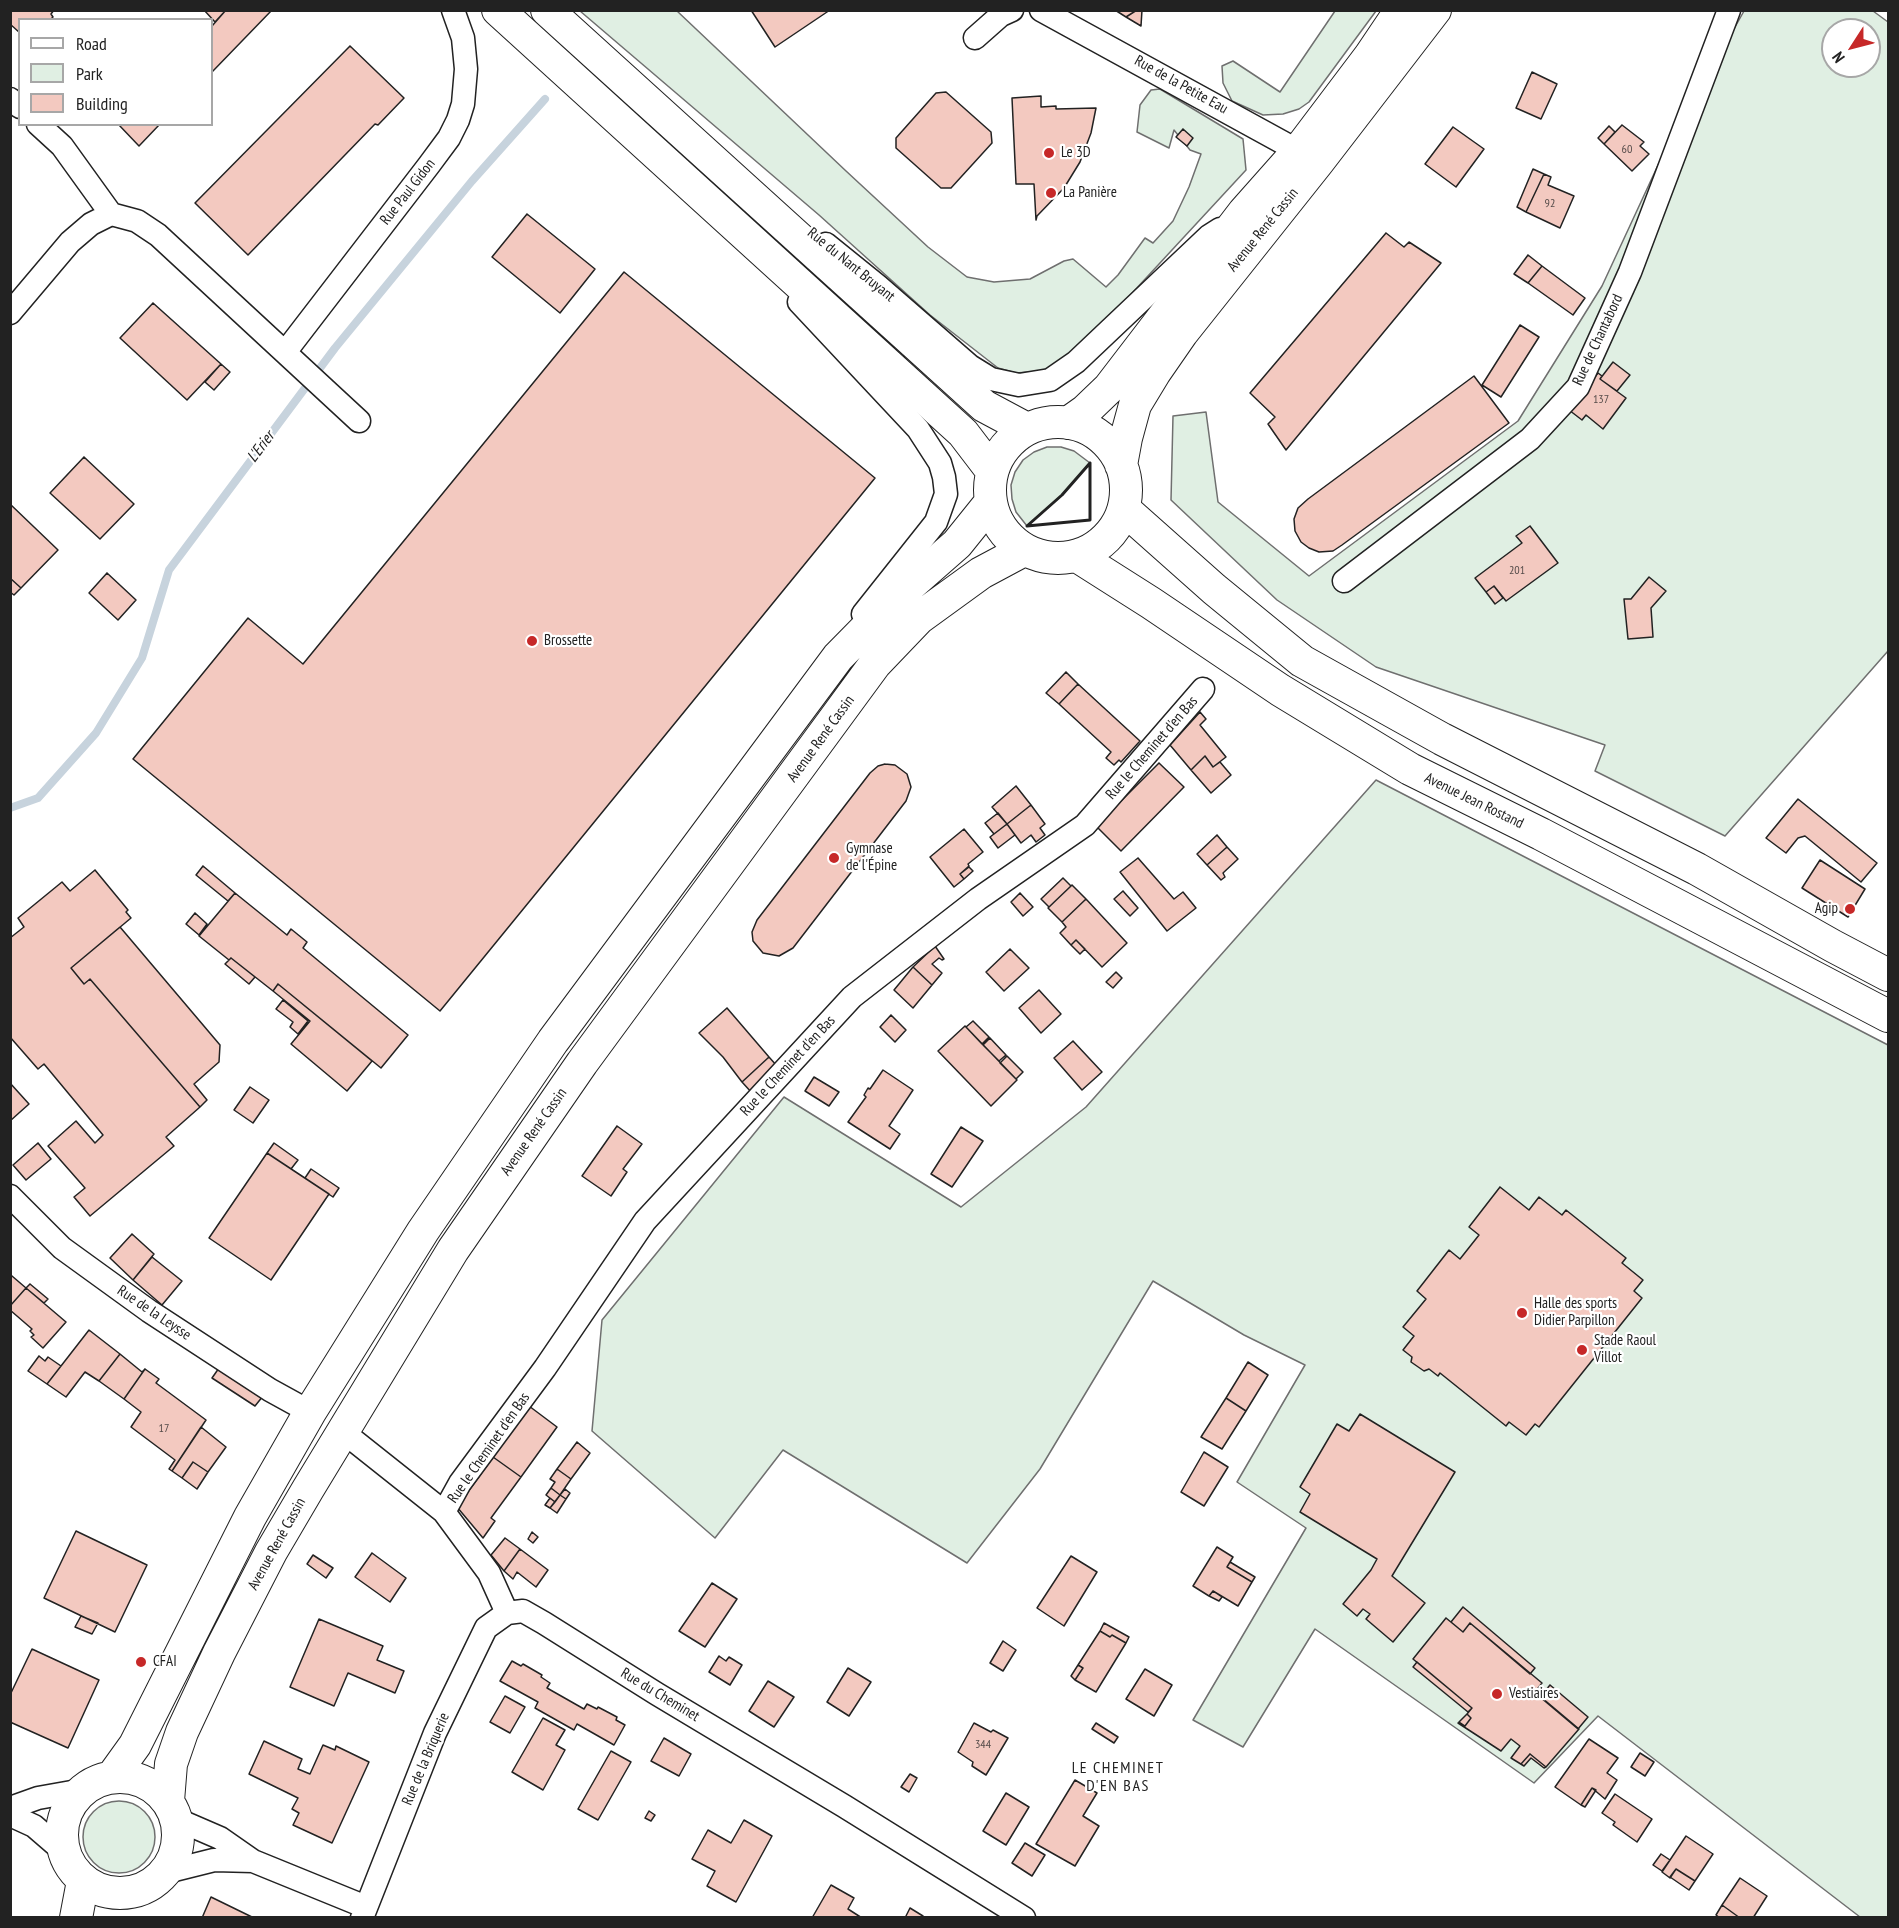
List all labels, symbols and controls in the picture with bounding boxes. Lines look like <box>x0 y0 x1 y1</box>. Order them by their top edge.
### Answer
legend <box>18 18 213 126</box>
north arrow <box>1821 18 1881 78</box>
text: Road <box>76 32 107 55</box>
text: N <box>1827 48 1849 67</box>
street label: Rue de la Petite Eau <box>1131 52 1231 118</box>
text: Park <box>76 62 103 85</box>
text: Building <box>76 92 128 115</box>
house number: 60 <box>1622 143 1632 157</box>
place label: Le 3D <box>1061 144 1091 162</box>
marker: Le 3D <box>1042 146 1056 160</box>
street label: Rue Paul Gidon <box>377 155 439 229</box>
place label: La Panière <box>1063 184 1117 202</box>
street label: Avenue René Cassin <box>1224 184 1302 276</box>
marker: La Panière <box>1044 186 1058 200</box>
house number: 92 <box>1545 197 1555 211</box>
street label: Rue du Nant Bruyant <box>804 224 898 306</box>
street label: Rue de Chantabord <box>1569 291 1627 389</box>
house number: 137 <box>1593 393 1609 407</box>
water label: L'Erier <box>243 428 279 466</box>
house number: 201 <box>1509 564 1525 578</box>
place label: Brossette <box>544 632 592 650</box>
marker: Brossette <box>525 634 539 648</box>
street label: Avenue René Cassin <box>784 692 858 786</box>
street label: Rue le Cheminet d'en Bas <box>1102 693 1202 803</box>
street label: Avenue Jean Rostand <box>1421 769 1527 833</box>
place label: Gymnase de l'Épine <box>846 840 897 875</box>
marker: Gymnase de l'Épine <box>827 851 841 865</box>
place label: Agip <box>1815 900 1838 918</box>
marker: Agip <box>1843 902 1857 916</box>
street label: Rue le Cheminet d'en Bas <box>737 1012 839 1120</box>
street label: Avenue René Cassin <box>497 1085 571 1179</box>
street label: Rue de la Leysse <box>114 1282 194 1344</box>
place label: Halle des sports Didier Parpillon <box>1534 1295 1617 1330</box>
marker: Halle des sports Didier Parpillon <box>1515 1306 1529 1320</box>
place label: Stade Raoul Villot <box>1594 1332 1656 1367</box>
marker: Stade Raoul Villot <box>1575 1343 1589 1357</box>
street label: Rue le Cheminet d'en Bas <box>444 1389 534 1507</box>
house number: 17 <box>159 1422 169 1436</box>
street label: Avenue René Cassin <box>244 1495 310 1593</box>
place label: CFAI <box>153 1653 177 1671</box>
marker: CFAI <box>134 1655 148 1669</box>
street label: Rue du Cheminet <box>617 1664 703 1726</box>
place label: Vestiaires <box>1509 1685 1558 1703</box>
marker: Vestiaires <box>1490 1687 1504 1701</box>
street label: Rue de la Briquerie <box>398 1710 454 1808</box>
house number: 344 <box>975 1738 991 1752</box>
district label: LE CHEMINET D'EN BAS <box>1072 1758 1164 1796</box>

